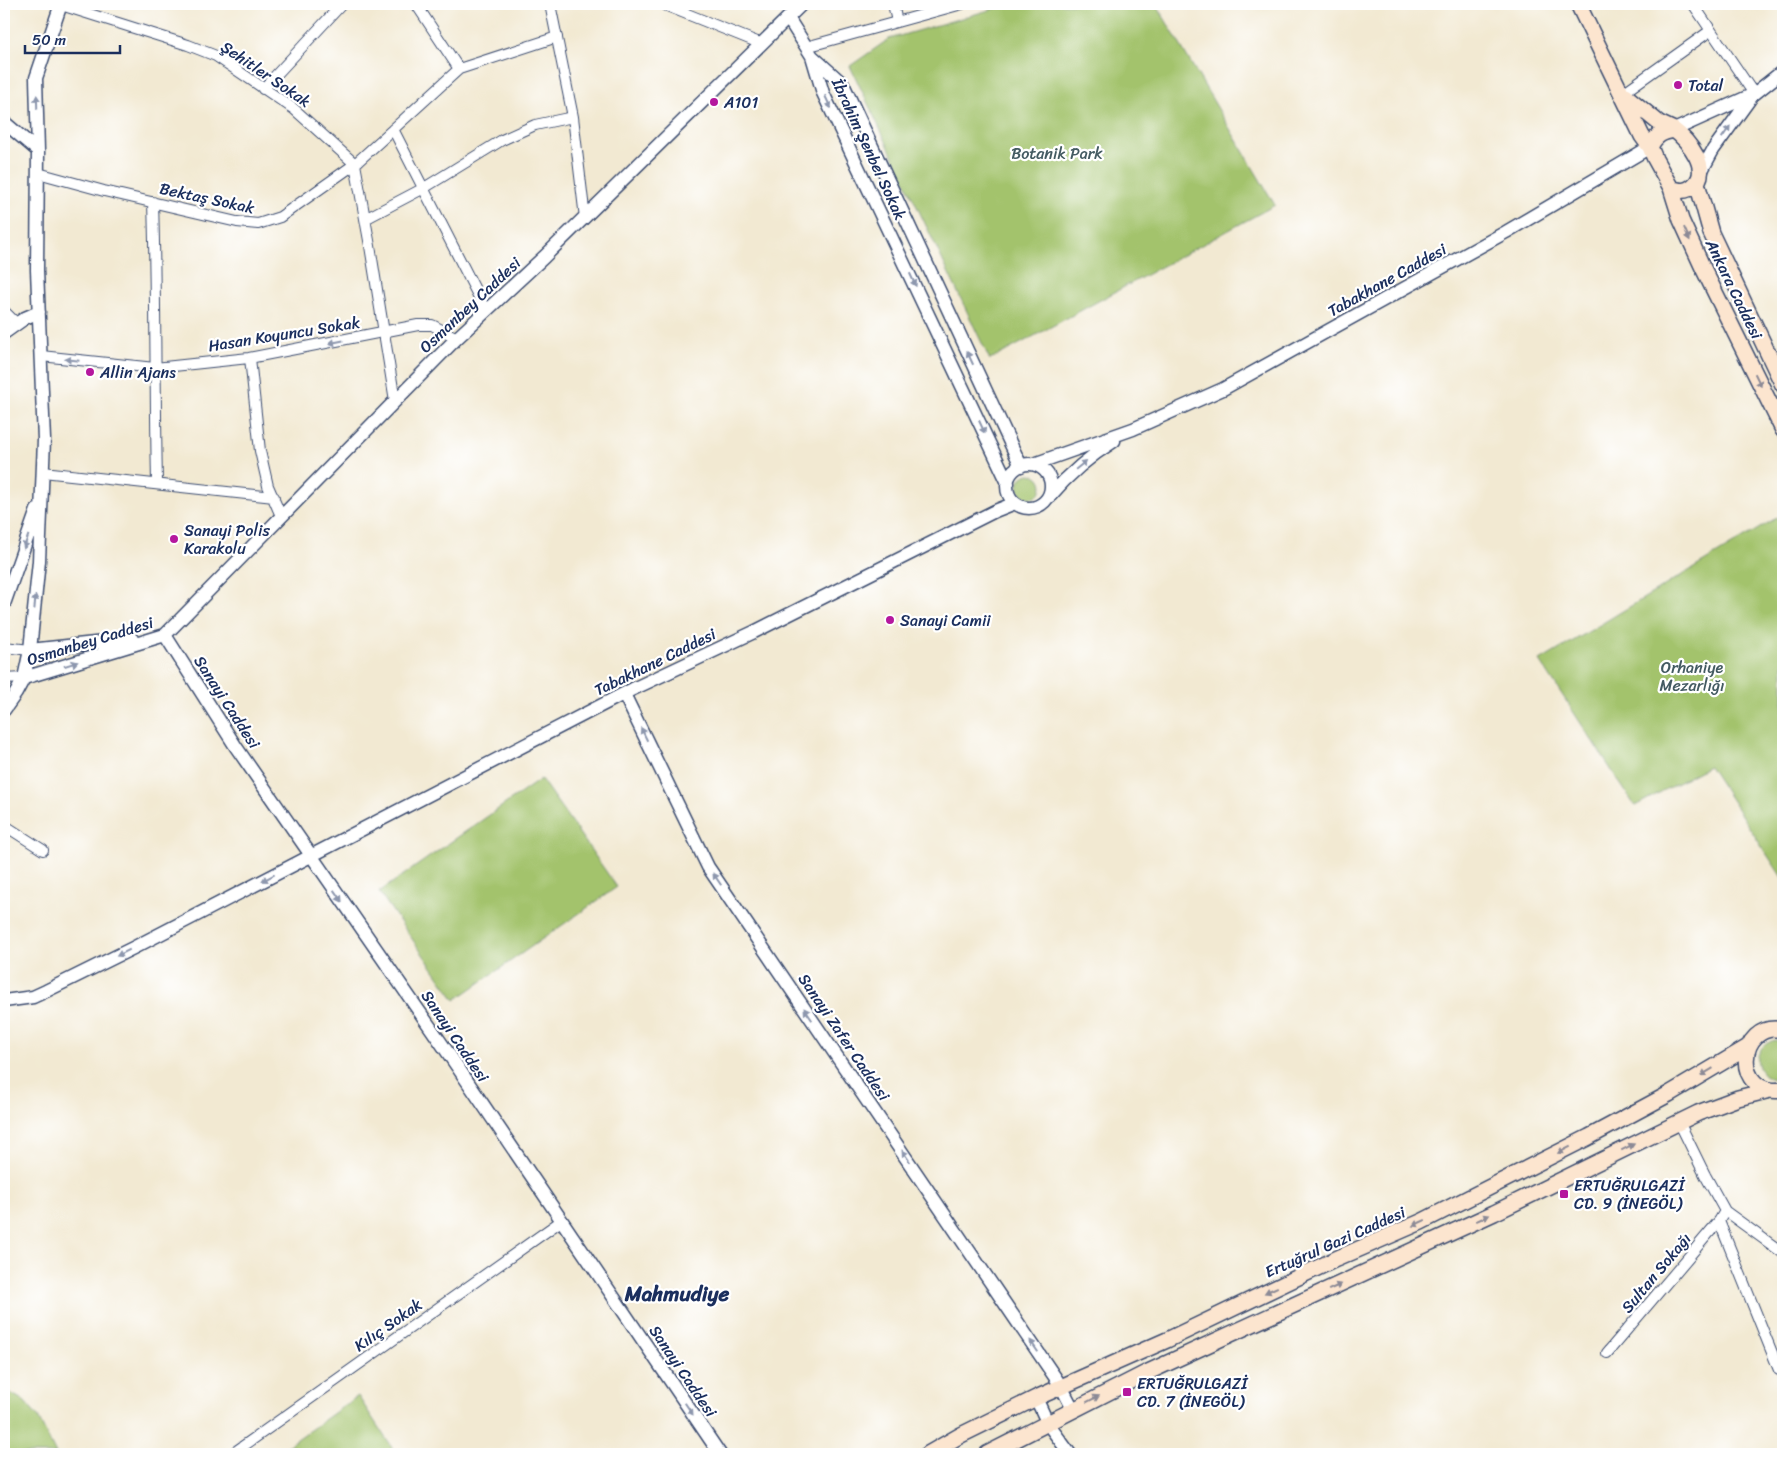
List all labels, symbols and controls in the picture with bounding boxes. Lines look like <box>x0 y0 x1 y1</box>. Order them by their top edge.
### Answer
scale bar <box>25 22 120 54</box>
text: 50 m <box>32 27 67 53</box>
street label: Şehitler Sokak <box>215 33 317 115</box>
place label: Total <box>1688 71 1724 100</box>
street label: İbrahim Şenbel Sokak <box>823 72 915 225</box>
marker: Total <box>1672 79 1684 91</box>
place label: A101 <box>723 88 758 117</box>
one-way arrow <box>32 94 40 110</box>
one-way arrow <box>824 95 832 109</box>
marker: A101 <box>708 96 720 108</box>
one-way arrow <box>1721 125 1731 139</box>
park label: Botanik Park <box>1011 139 1103 168</box>
street label: Bektaş Sokak <box>157 174 258 222</box>
one-way arrow <box>1684 227 1692 241</box>
street label: Ankara Caddesi <box>1697 233 1771 345</box>
street label: Tabakhane Caddesi <box>1322 235 1453 325</box>
street label: Osmanbey Caddesi <box>412 249 528 360</box>
one-way arrow <box>908 273 917 288</box>
street label: Hasan Koyuncu Sokak <box>206 308 362 360</box>
one-way arrow <box>328 338 344 346</box>
one-way arrow <box>965 351 973 365</box>
one-way arrow <box>63 355 79 363</box>
place label: Allin Ajans <box>99 358 176 387</box>
marker: Allin Ajans <box>84 366 96 378</box>
one-way arrow <box>1754 373 1762 387</box>
one-way arrow <box>978 420 986 435</box>
one-way arrow <box>1074 459 1087 470</box>
place label: Sanayi Polis Karakolu <box>184 516 270 563</box>
marker: Sanayi Polis Karakolu <box>168 533 180 545</box>
one-way arrow <box>22 534 29 549</box>
one-way arrow <box>31 594 39 610</box>
place label: Sanayi Camii <box>900 606 991 635</box>
street label: Osmanbey Caddesi <box>23 608 157 674</box>
marker: Sanayi Camii <box>884 614 896 626</box>
street label: Tabakhane Caddesi <box>589 620 721 704</box>
street label: Sanayi Caddesi <box>186 649 268 755</box>
park label: Orhaniye Mezarlığı <box>1660 653 1724 700</box>
one-way arrow <box>63 659 78 667</box>
one-way arrow <box>639 727 648 742</box>
one-way arrow <box>712 872 722 886</box>
one-way arrow <box>260 874 275 882</box>
one-way arrow <box>333 889 343 902</box>
one-way arrow <box>116 949 130 957</box>
street label: Sanayi Zafer Caddesi <box>790 967 898 1107</box>
street label: Sanayi Caddesi <box>413 984 497 1089</box>
one-way arrow <box>803 1007 813 1020</box>
one-way arrow <box>1700 1067 1713 1076</box>
one-way arrow <box>1621 1143 1636 1151</box>
one-way arrow <box>1557 1146 1571 1154</box>
one-way arrow <box>901 1149 911 1163</box>
place label: ERTUĞRULGAZİ CD. 9 (İNEGÖL) <box>1574 1171 1686 1218</box>
marker: ERTUĞRULGAZİ CD. 9 (İNEGÖL) <box>1558 1188 1570 1200</box>
street label: Ertuğrul Gazi Caddesi <box>1260 1198 1411 1286</box>
one-way arrow <box>1476 1214 1490 1222</box>
one-way arrow <box>1412 1219 1426 1227</box>
street label: Sultan Sokağı <box>1613 1226 1699 1320</box>
district label: Mahmudiye <box>624 1275 730 1313</box>
one-way arrow <box>1328 1282 1342 1290</box>
one-way arrow <box>1264 1286 1278 1294</box>
street label: Kılıç Sokak <box>348 1290 429 1359</box>
street label: Sanayi Caddesi <box>641 1319 725 1424</box>
one-way arrow <box>1029 1339 1039 1352</box>
place label: ERTUĞRULGAZİ CD. 7 (İNEGÖL) <box>1137 1369 1249 1416</box>
marker: ERTUĞRULGAZİ CD. 7 (İNEGÖL) <box>1121 1386 1133 1398</box>
one-way arrow <box>1085 1395 1100 1403</box>
one-way arrow <box>684 1402 694 1416</box>

